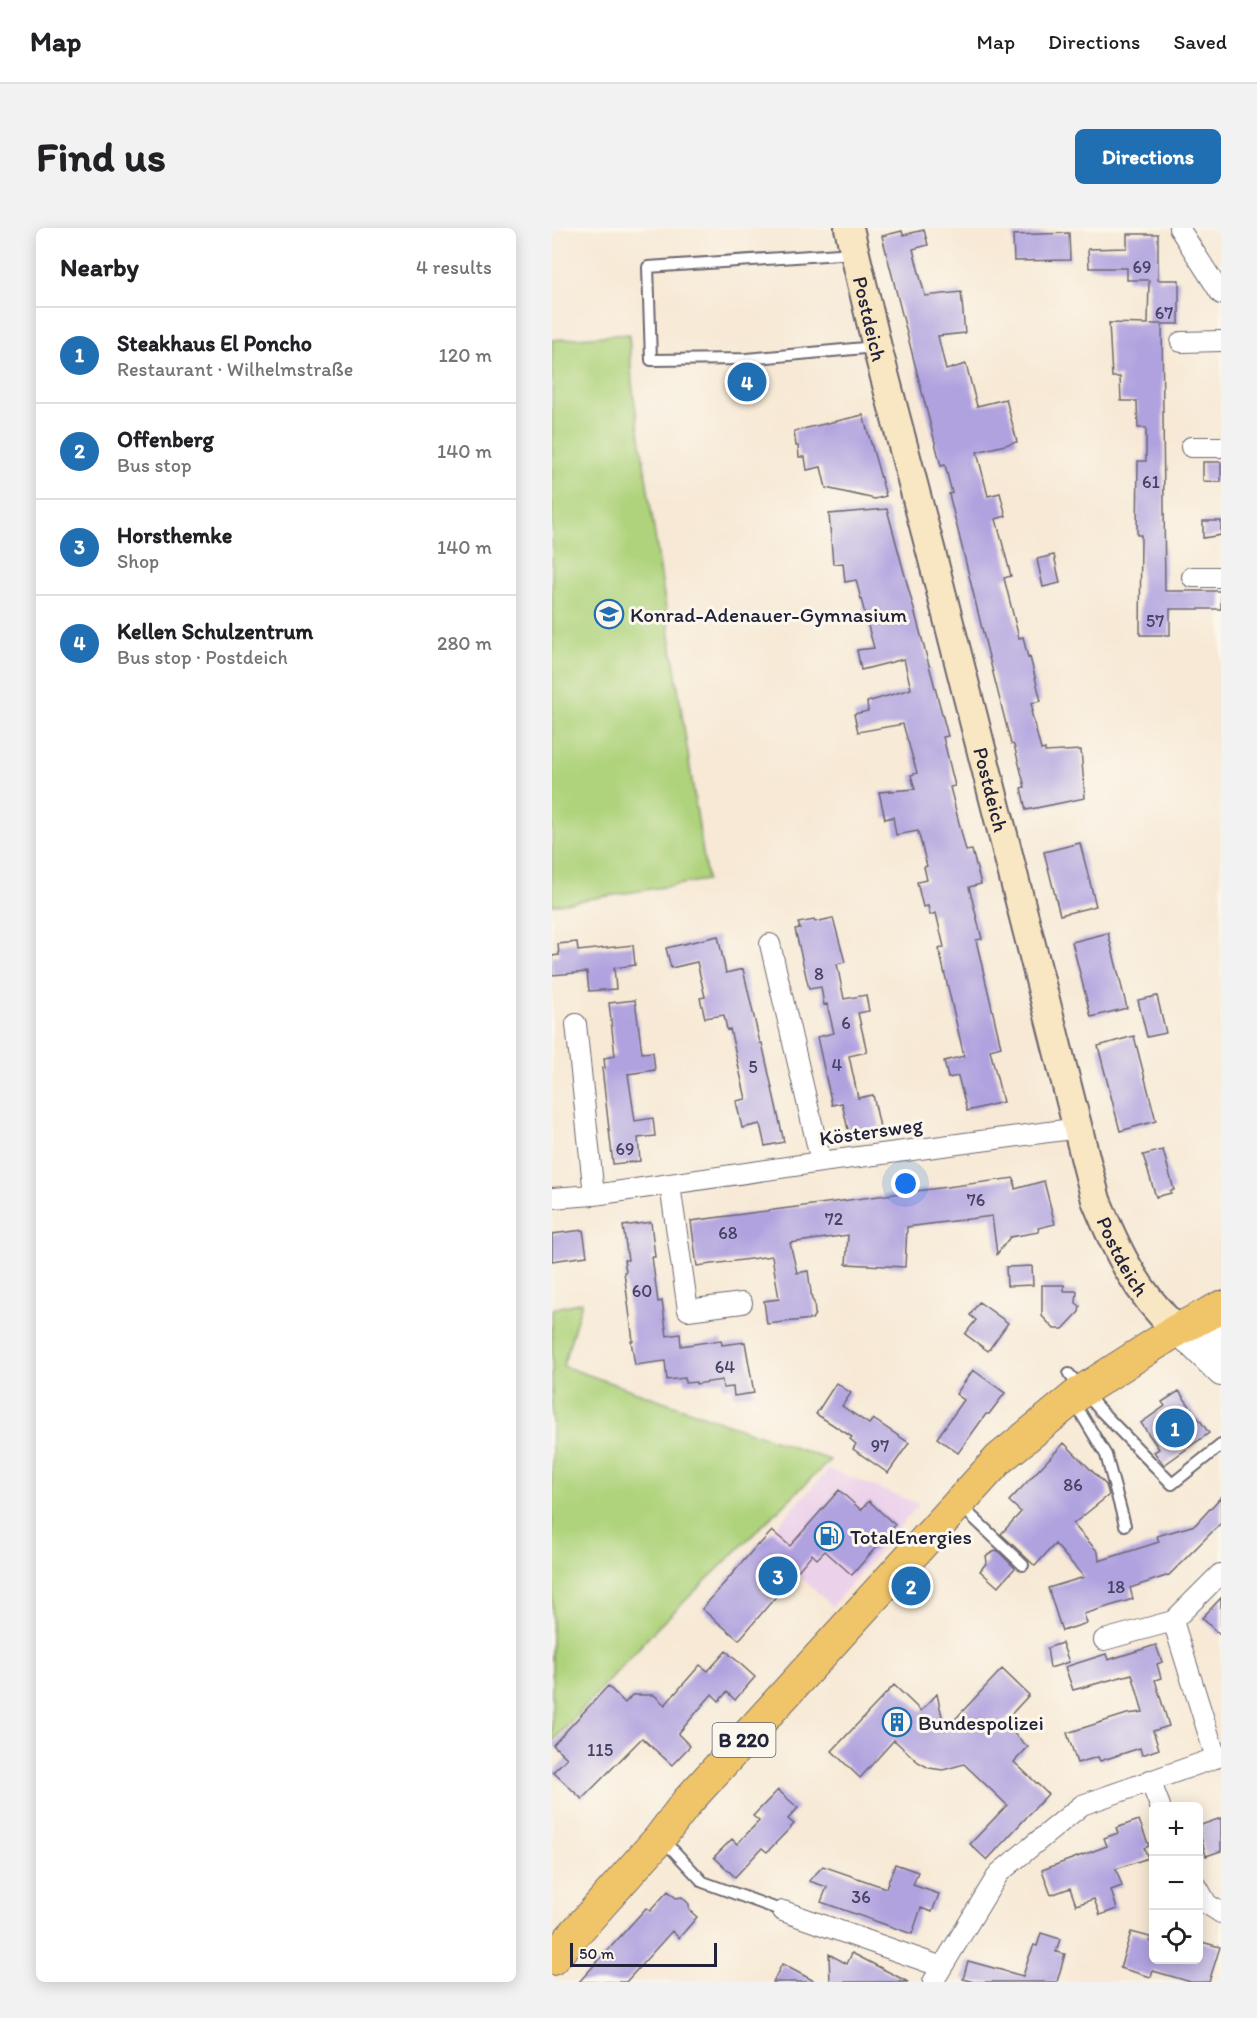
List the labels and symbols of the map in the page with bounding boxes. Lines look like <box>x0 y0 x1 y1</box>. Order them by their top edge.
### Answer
house number: 69 <box>1133 256 1151 278</box>
street label: Postdeich <box>848 273 893 364</box>
house number: 67 <box>1155 302 1173 324</box>
pin: 4 <box>728 360 766 404</box>
house number: 61 <box>1142 471 1160 493</box>
school or university icon: Konrad-Adenauer-Gymnasium <box>593 598 625 630</box>
place label: Konrad-Adenauer-Gymnasium <box>630 602 907 627</box>
house number: 57 <box>1146 610 1164 632</box>
street label: Postdeich <box>969 744 1014 835</box>
house number: 8 <box>814 963 824 985</box>
house number: 6 <box>841 1012 851 1034</box>
house number: 4 <box>832 1054 843 1076</box>
house number: 5 <box>748 1056 758 1078</box>
street label: Köstersweg <box>818 1111 924 1151</box>
house number: 69 <box>616 1138 634 1160</box>
your location <box>891 1169 920 1198</box>
house number: 76 <box>967 1189 985 1211</box>
house number: 72 <box>825 1208 844 1230</box>
street label: Postdeich <box>1092 1212 1155 1301</box>
house number: 68 <box>718 1222 738 1244</box>
house number: 60 <box>632 1280 652 1302</box>
house number: 64 <box>715 1356 735 1378</box>
pin: 1 <box>1156 1406 1194 1450</box>
house number: 97 <box>871 1435 889 1457</box>
house number: 86 <box>1063 1474 1083 1496</box>
fuel station icon: TotalEnergies <box>813 1520 845 1552</box>
place label: TotalEnergies <box>850 1524 972 1549</box>
pin: 3 <box>758 1554 798 1598</box>
pin: 2 <box>892 1564 930 1608</box>
house number: 18 <box>1107 1576 1125 1598</box>
building icon: Bundespolizei <box>881 1706 913 1738</box>
place label: Bundespolizei <box>918 1710 1044 1735</box>
road number: B 220 <box>712 1723 776 1757</box>
house number: 115 <box>587 1739 613 1761</box>
house number: 36 <box>851 1886 871 1908</box>
scale bar <box>570 1940 717 1968</box>

